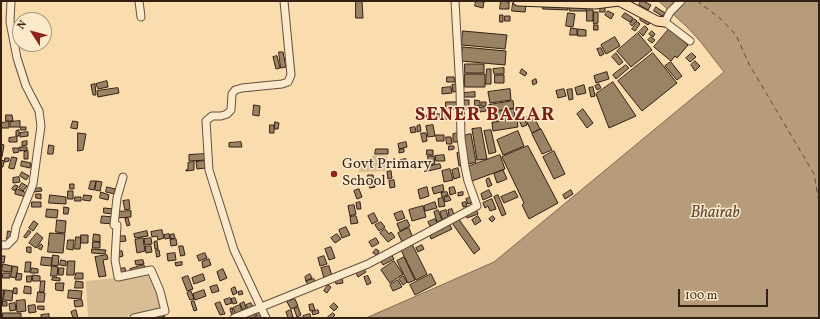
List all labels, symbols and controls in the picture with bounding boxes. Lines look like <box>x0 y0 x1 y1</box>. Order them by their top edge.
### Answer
north arrow <box>12 12 52 52</box>
text: N <box>14 18 31 33</box>
district label: SENER BAZAR <box>415 106 555 128</box>
place label: Govt Primary School <box>342 156 432 191</box>
marker: Govt Primary School <box>329 169 339 179</box>
water label: Bhairab <box>690 204 740 224</box>
scale bar <box>680 281 770 307</box>
text: 100 m <box>685 288 717 304</box>

